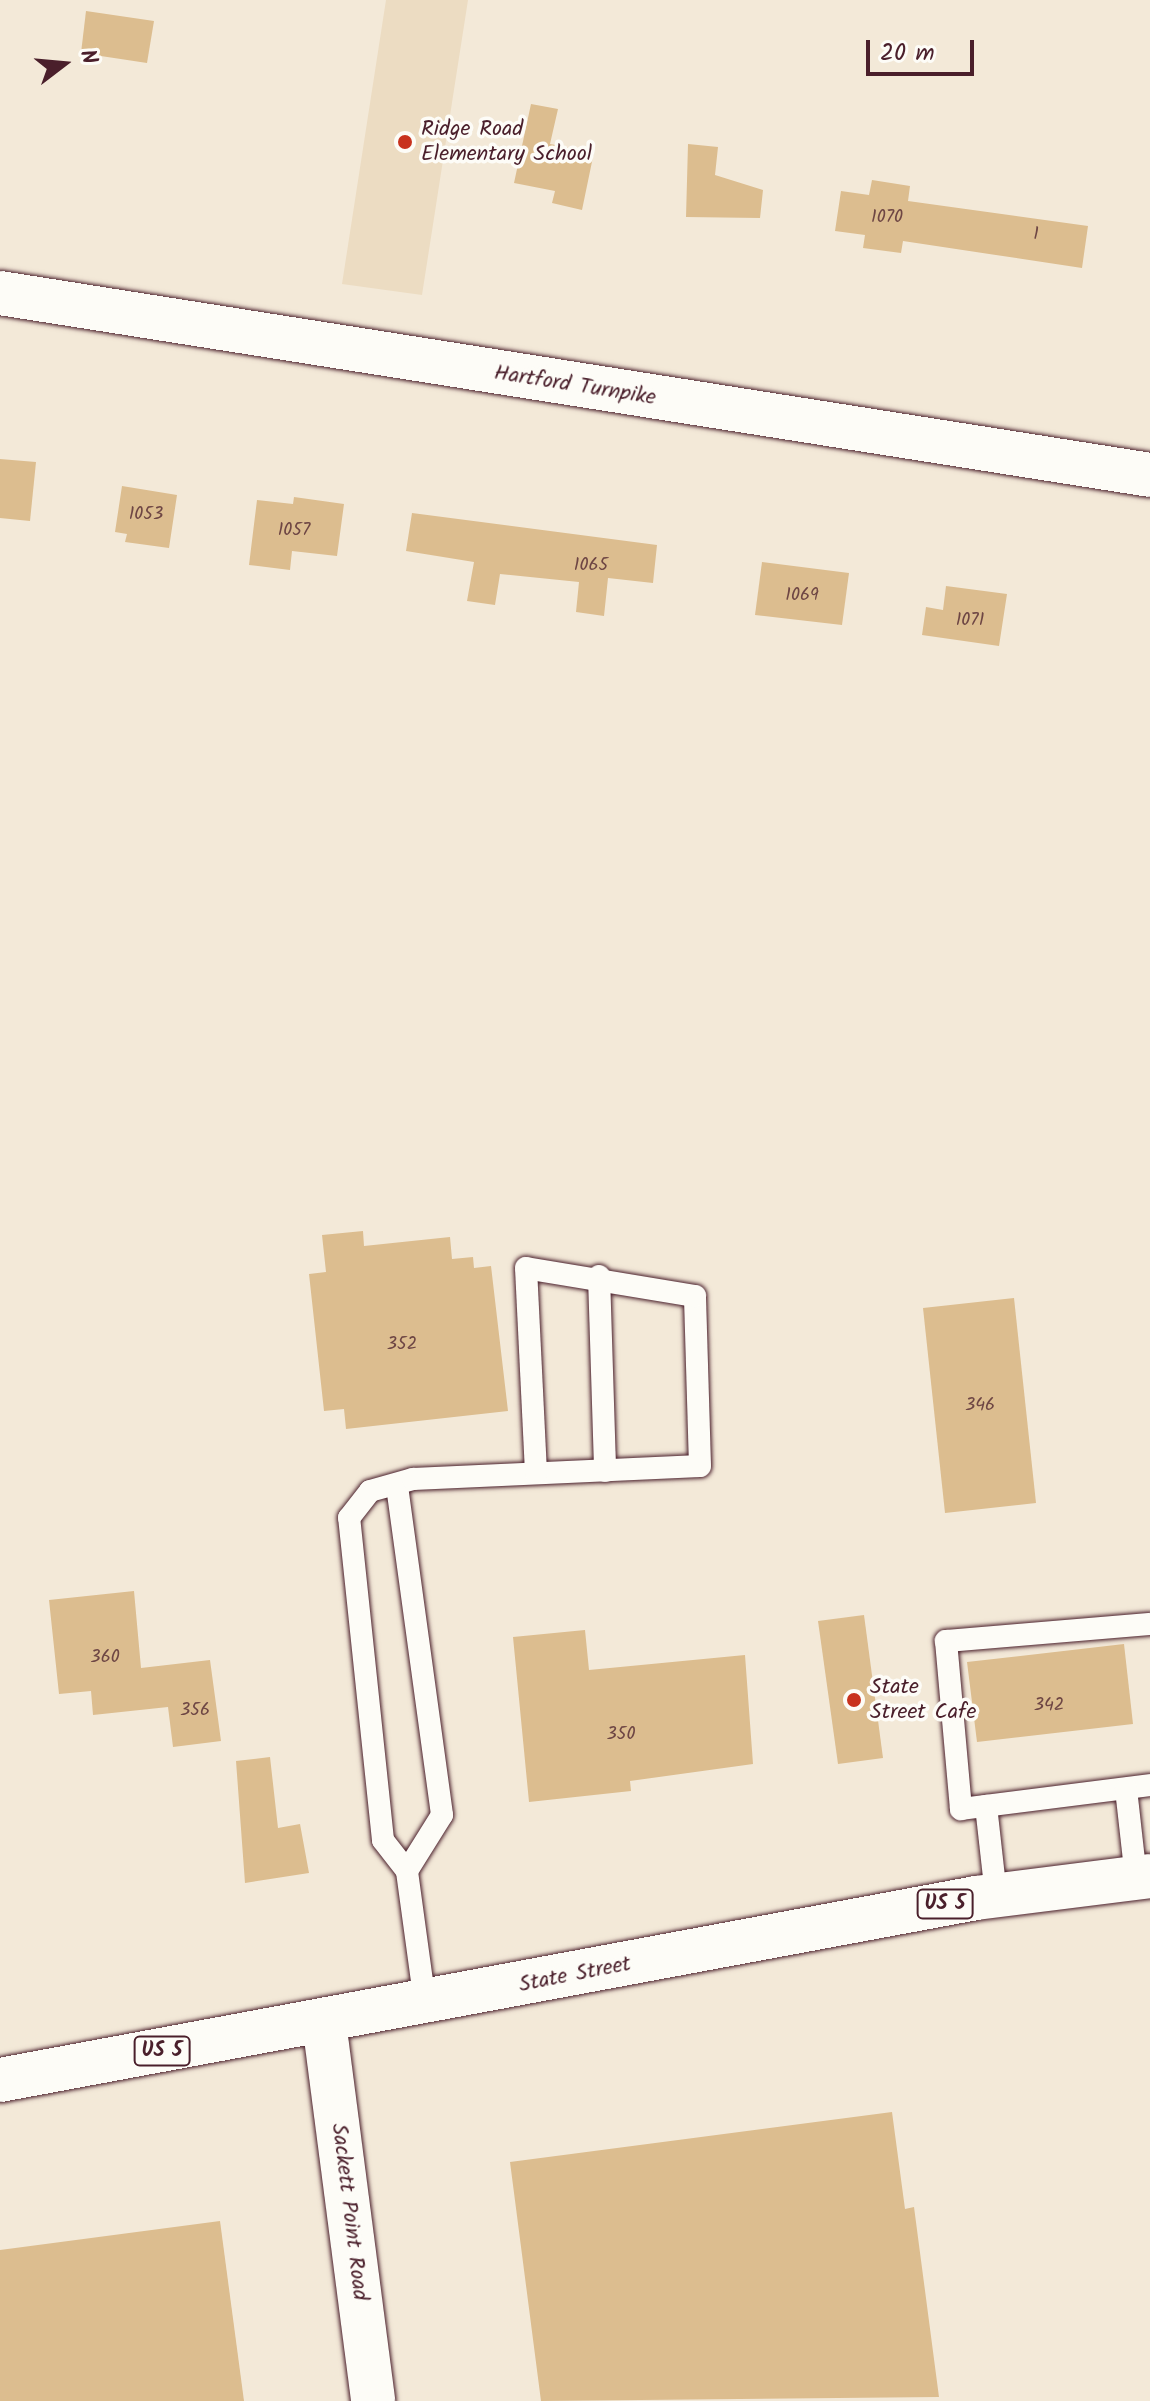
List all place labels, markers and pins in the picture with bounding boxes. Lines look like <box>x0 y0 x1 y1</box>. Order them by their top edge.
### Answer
place label: Ridge Road Elementary School <box>421 116 592 168</box>
marker: Ridge Road Elementary School <box>396 133 414 151</box>
place label: State Street Cafe <box>870 1674 976 1726</box>
marker: State Street Cafe <box>845 1691 863 1709</box>

